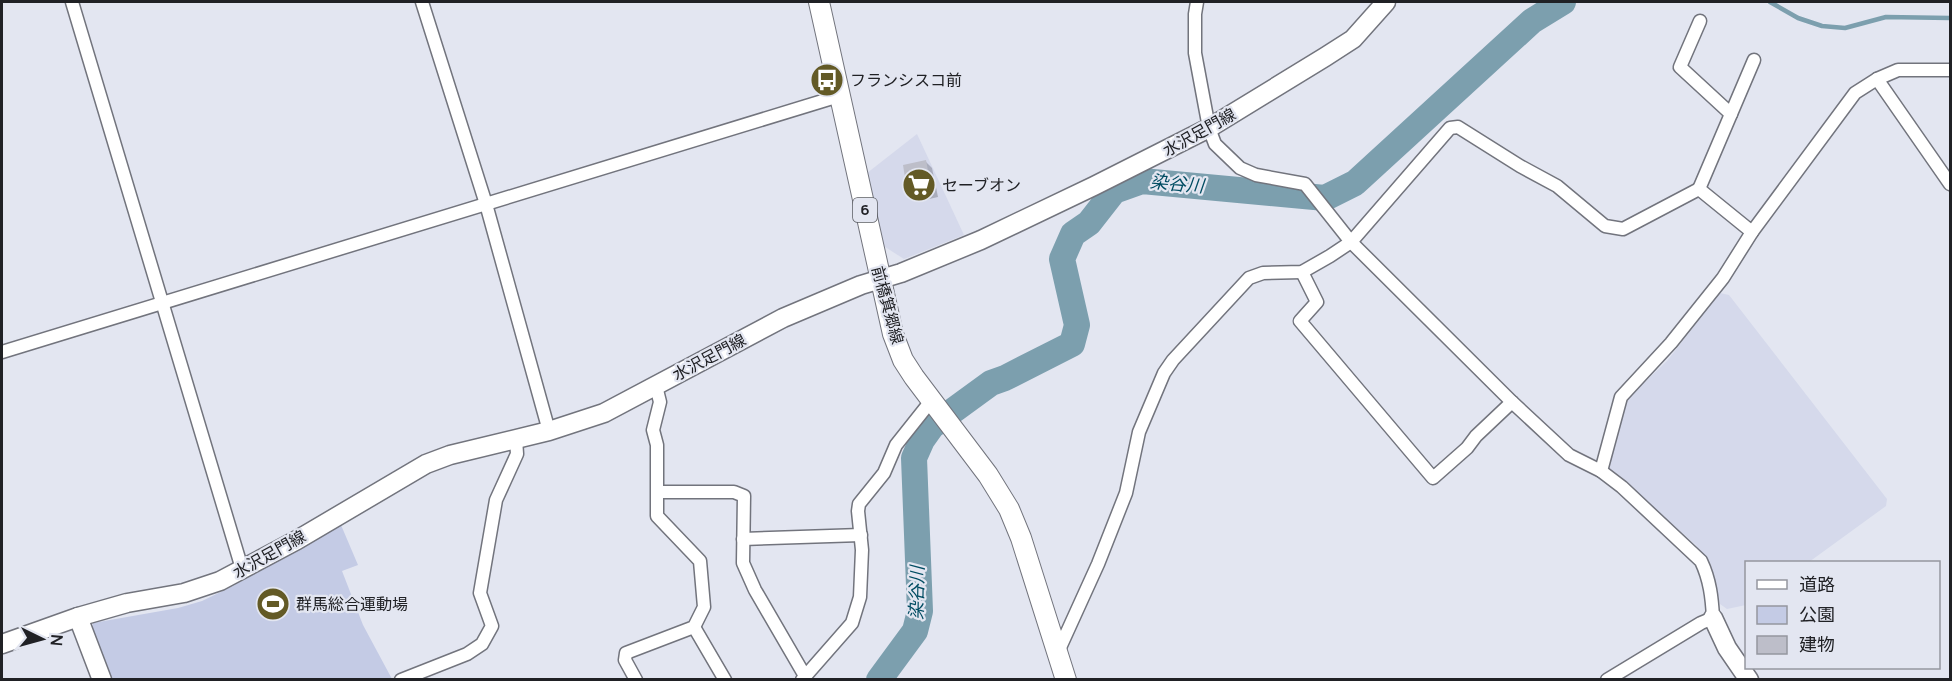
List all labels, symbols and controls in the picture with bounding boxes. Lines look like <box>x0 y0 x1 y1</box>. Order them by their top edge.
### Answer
bus stop icon: フランシスコ前 <box>809 62 845 98</box>
place label: フランシスコ前 <box>850 69 962 91</box>
street label: 水沢足門線 <box>1159 103 1239 161</box>
supermarket icon: セーブオン <box>901 167 937 203</box>
water label: 染谷川 <box>1149 169 1207 197</box>
place label: セーブオン <box>942 174 1021 196</box>
road number: 6 <box>853 198 877 222</box>
street label: 前橋箕郷線 <box>867 264 909 346</box>
street label: 水沢足門線 <box>669 329 749 385</box>
street label: 水沢足門線 <box>229 525 309 583</box>
legend <box>1745 561 1940 669</box>
water label: 染谷川 <box>904 564 929 620</box>
text: 道路 <box>1799 572 1835 596</box>
sports icon: 群馬総合運動場 <box>255 586 291 622</box>
place label: 群馬総合運動場 <box>296 593 408 615</box>
text: 公園 <box>1799 602 1835 626</box>
north arrow <box>12 609 72 669</box>
text: 建物 <box>1799 632 1835 656</box>
text: N <box>45 634 68 647</box>

